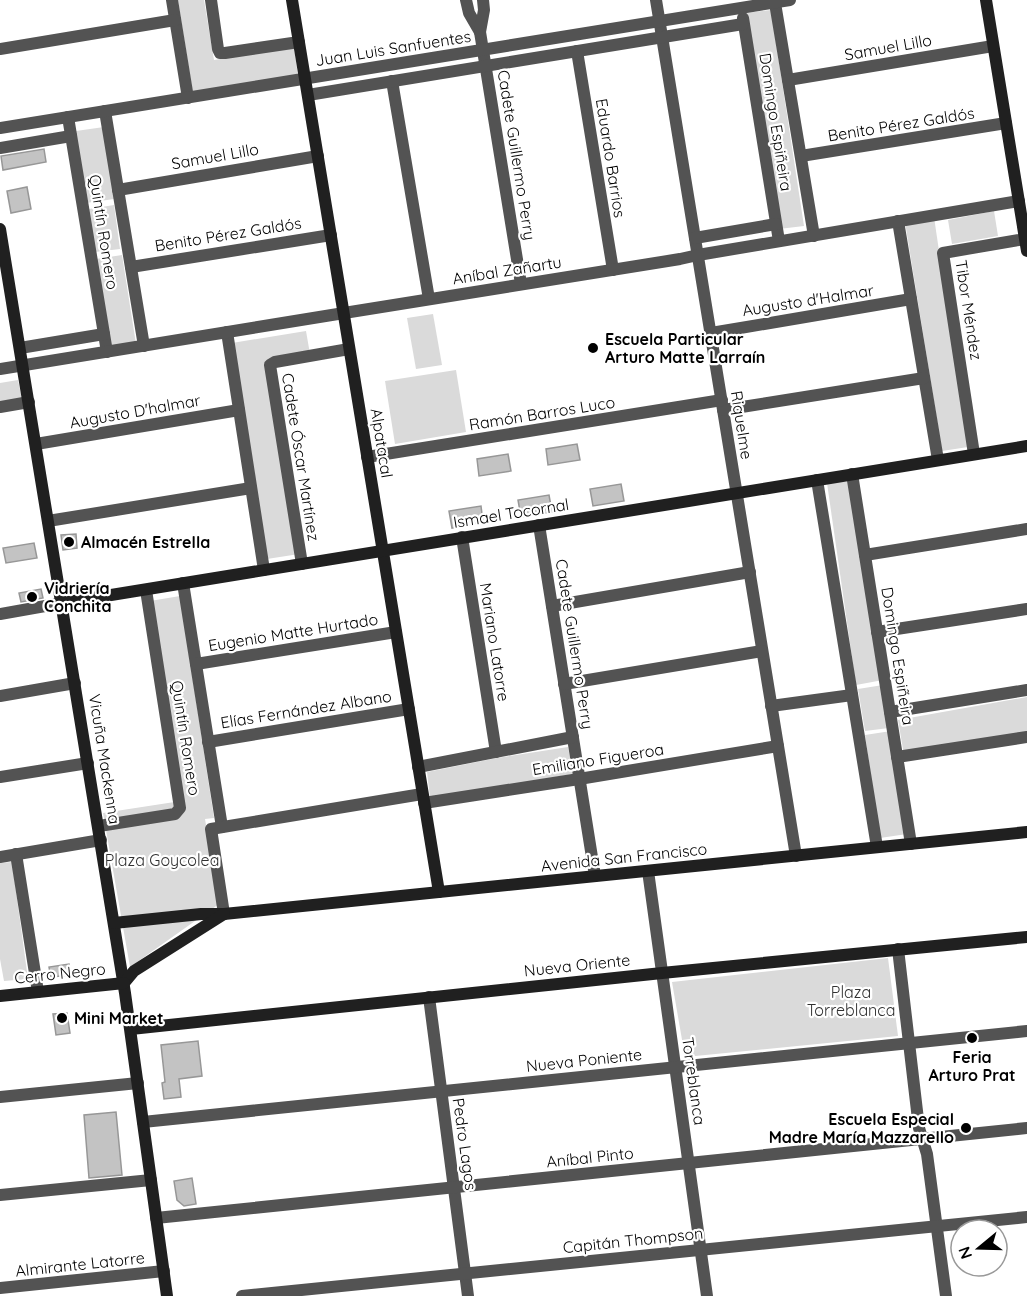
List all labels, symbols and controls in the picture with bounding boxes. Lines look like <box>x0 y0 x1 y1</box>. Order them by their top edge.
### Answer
street label: Juan Luis Sanfuentes <box>314 26 472 70</box>
street label: Samuel Lillo <box>843 29 933 65</box>
street label: Domingo Espiñeira <box>755 52 797 192</box>
street label: Cadete Guillermo Perry <box>494 68 540 242</box>
street label: Eduardo Barrios <box>592 97 630 219</box>
street label: Benito Pérez Galdós <box>826 103 976 145</box>
street label: Samuel Lillo <box>170 138 260 174</box>
street label: Quintín Romero <box>85 173 123 291</box>
street label: Benito Pérez Galdós <box>153 213 303 255</box>
street label: Aníbal Zañartu <box>451 252 563 288</box>
street label: Tibor Méndez <box>951 259 987 361</box>
street label: Augusto d'Halmar <box>741 280 875 320</box>
place label: Escuela Particular Arturo Matte Larraín <box>605 329 765 367</box>
marker: Escuela Particular Arturo Matte Larraín <box>586 341 600 355</box>
street label: Cadete Óscar Martínez <box>278 372 324 542</box>
street label: Riquelme <box>727 389 757 461</box>
street label: Augusto D'halmar <box>68 390 202 432</box>
street label: Ramón Barros Luco <box>468 392 616 434</box>
street label: Alpatacal <box>367 407 397 479</box>
street label: Ismael Tocornal <box>452 494 570 532</box>
place label: Almacén Estrella <box>81 532 210 552</box>
marker: Almacén Estrella <box>62 535 76 549</box>
street label: Cadete Guillermo Perry <box>552 557 598 731</box>
place label: Vidriería Conchita <box>44 578 112 616</box>
street label: Mariano Latorre <box>476 581 514 703</box>
street label: Domingo Espiñeira <box>877 586 919 726</box>
marker: Vidriería Conchita <box>25 590 39 604</box>
street label: Eugenio Matte Hurtado <box>207 609 379 655</box>
street label: Quintín Romero <box>167 679 205 797</box>
street label: Elías Fernández Albano <box>219 686 393 732</box>
street label: Vicuña Mackenna <box>85 693 125 825</box>
street label: Emiliano Figueroa <box>531 739 665 779</box>
street label: Avenida San Francisco <box>540 838 708 876</box>
park label: Plaza Goycolea <box>105 850 219 870</box>
street label: Nueva Oriente <box>523 949 631 981</box>
street label: Cerro Negro <box>13 958 107 988</box>
park label: Plaza Torreblanca <box>807 982 895 1020</box>
place label: Mini Market <box>74 1008 164 1028</box>
marker: Mini Market <box>55 1011 69 1025</box>
marker: Feria Arturo Prat <box>965 1031 979 1045</box>
street label: Torreblanca <box>678 1036 710 1126</box>
street label: Nueva Poniente <box>525 1044 643 1076</box>
place label: Feria Arturo Prat <box>928 1047 1016 1085</box>
street label: Pedro Lagos <box>449 1097 481 1191</box>
place label: Escuela Especial Madre María Mazzarello <box>769 1109 954 1147</box>
marker: Escuela Especial Madre María Mazzarello <box>959 1121 973 1135</box>
street label: Aníbal Pinto <box>545 1142 635 1172</box>
north arrow <box>949 1218 1009 1278</box>
street label: Capitán Thompson <box>562 1223 704 1257</box>
text: N <box>953 1244 976 1262</box>
street label: Almirante Latorre <box>14 1247 146 1281</box>

